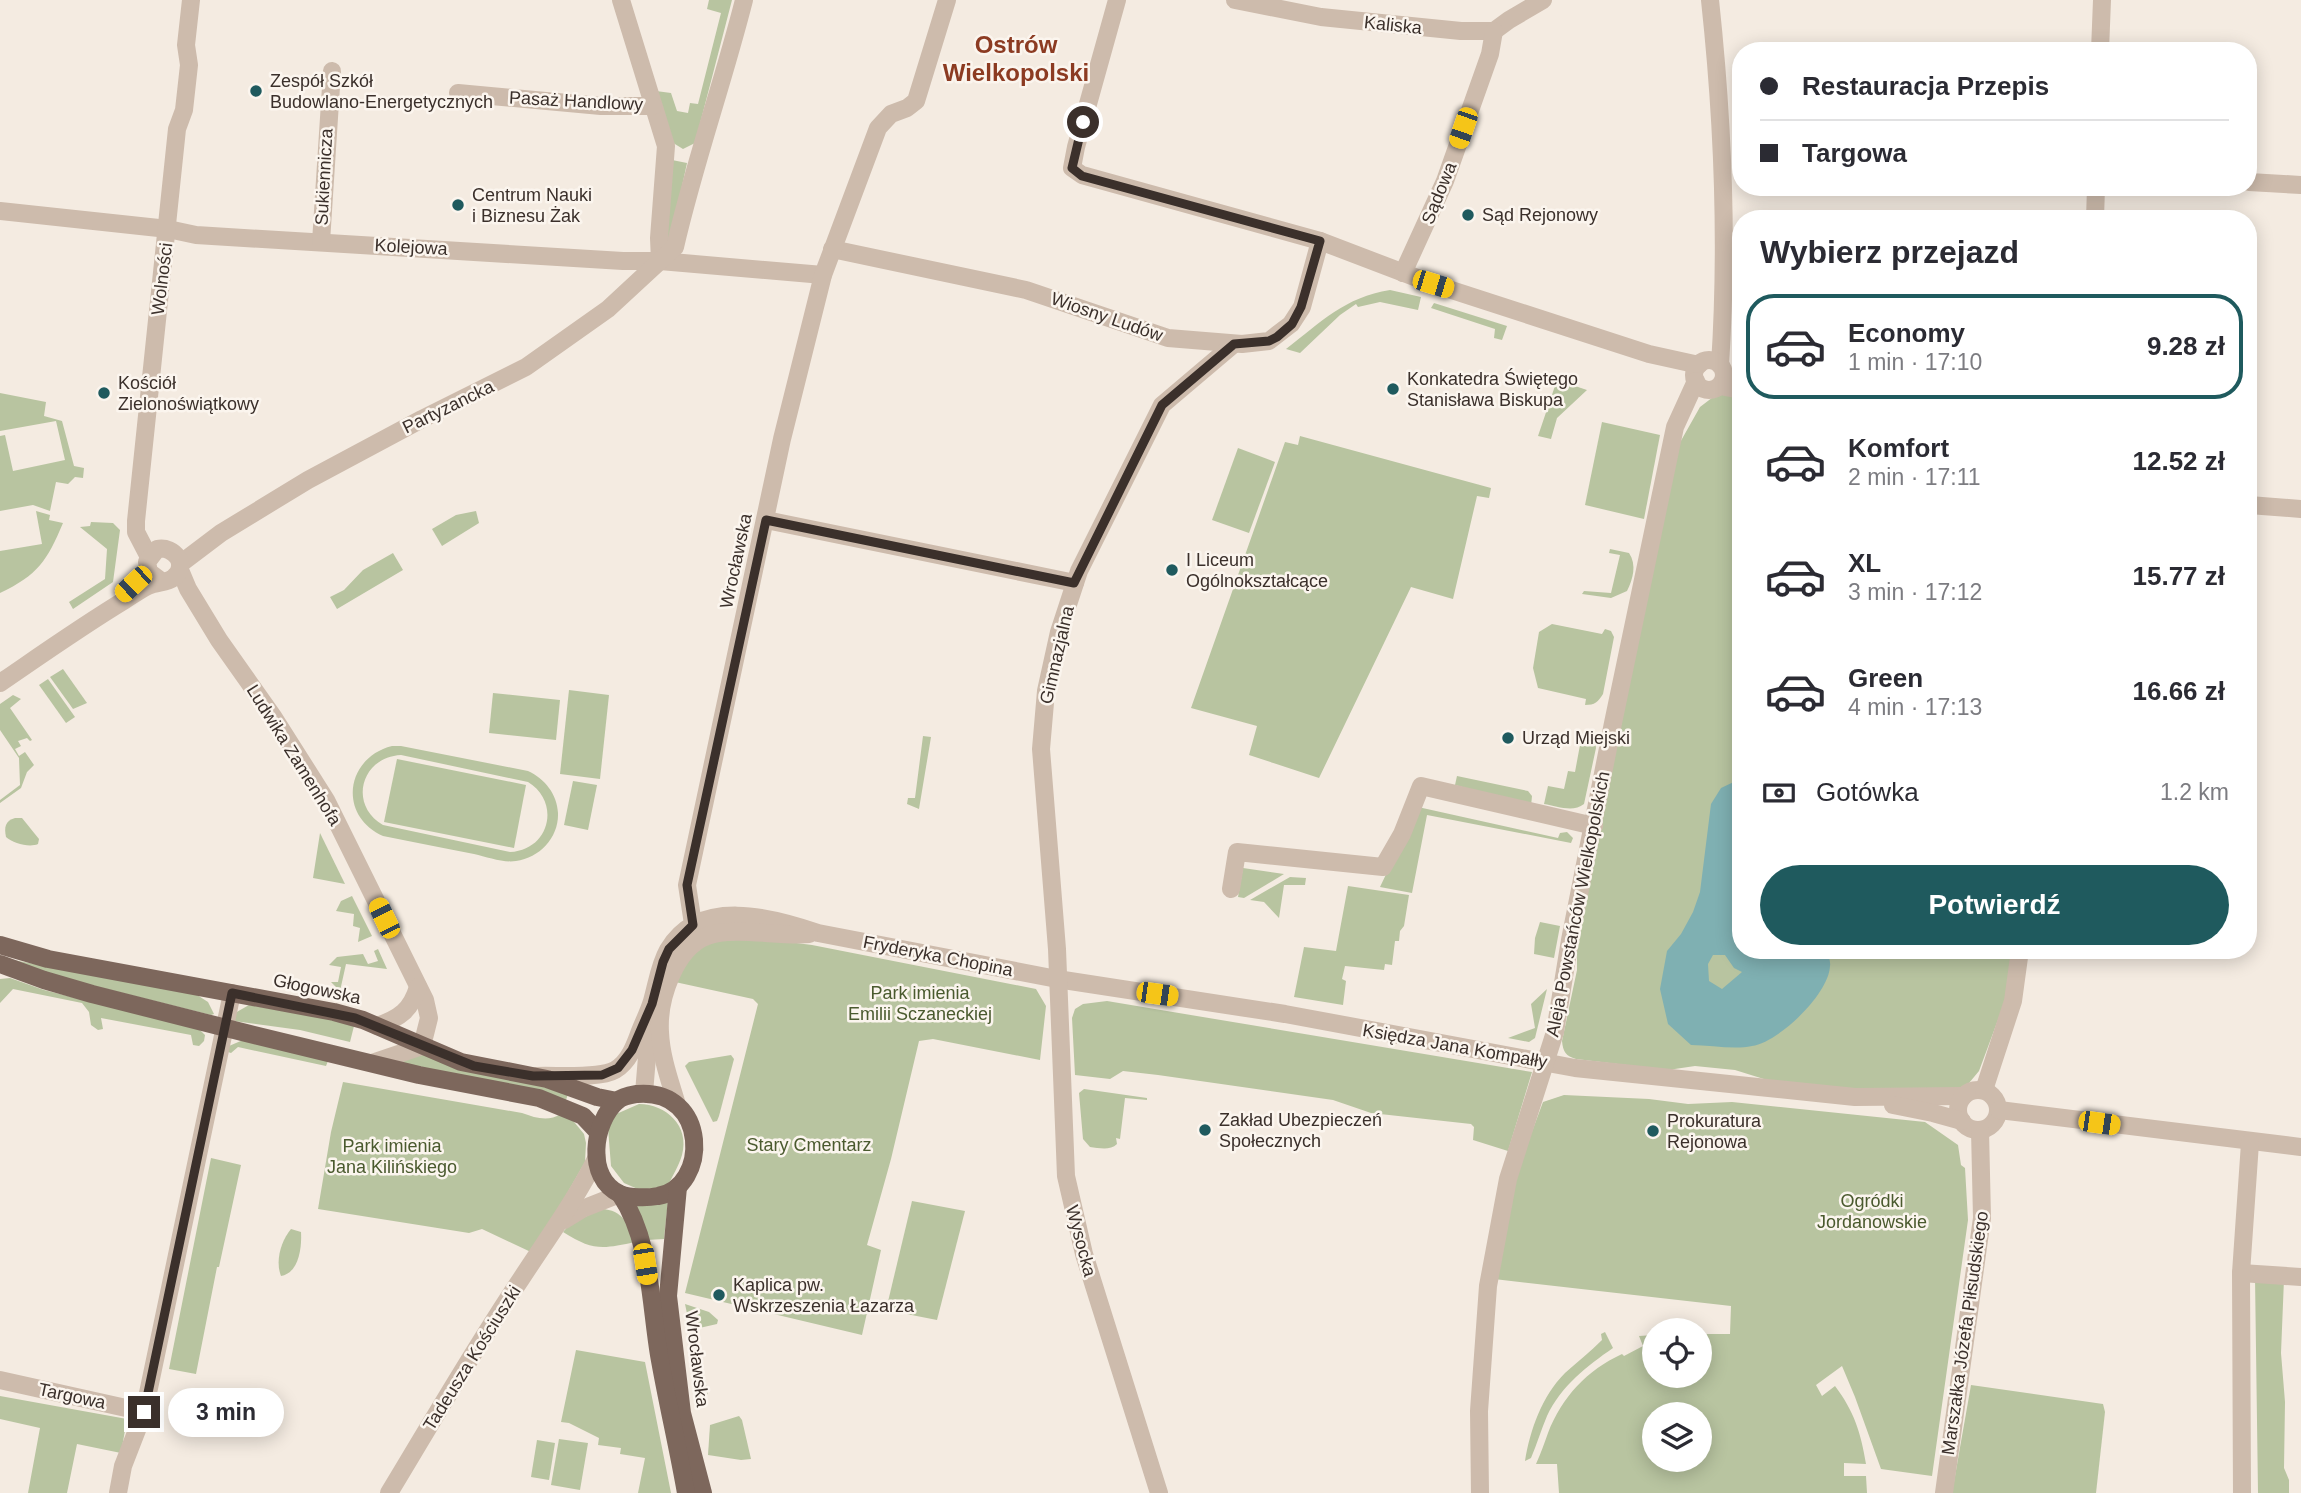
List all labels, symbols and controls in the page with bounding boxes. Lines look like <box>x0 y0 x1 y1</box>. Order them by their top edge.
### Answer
street label: Kaliska <box>1363 12 1424 38</box>
district label: Ostrów Wielkopolski <box>943 31 1089 86</box>
place label: Zespół Szkół Budowlano-Energetycznych <box>270 71 493 112</box>
text: Restauracja Przepis <box>1802 71 2049 101</box>
marker: Zespół Szkół Budowlano-Energetycznych <box>248 83 264 99</box>
street label: Pasaż Handlowy <box>509 88 643 114</box>
car <box>1447 105 1480 151</box>
route start <box>1067 106 1099 138</box>
street label: Sukiennicza <box>311 127 337 226</box>
text: Targowa <box>1802 138 1907 168</box>
street label: Sądowa <box>1418 158 1461 227</box>
place label: Centrum Nauki i Biznesu Żak <box>472 185 592 226</box>
marker: Centrum Nauki i Biznesu Żak <box>450 197 466 213</box>
place label: Sąd Rejonowy <box>1482 205 1598 225</box>
marker: Sąd Rejonowy <box>1460 207 1476 223</box>
text: Wybierz przejazd <box>1760 234 2019 270</box>
street label: Kolejowa <box>374 235 449 259</box>
street label: Wolności <box>148 242 176 316</box>
car <box>1410 268 1457 300</box>
street label: Wiosny Ludów <box>1048 288 1167 346</box>
icon: car <box>1764 315 1827 378</box>
text: Economy <box>1848 318 1965 348</box>
text: 9.28 zł <box>2147 331 2225 361</box>
text: 1 min · 17:10 <box>1848 349 1982 375</box>
place label: Konkatedra Świętego Stanisława Biskupa <box>1407 368 1578 410</box>
place label: Kościół Zielonoświątkowy <box>118 373 259 414</box>
street label: Partyzancka <box>399 376 498 438</box>
marker: Konkatedra Świętego Stanisława Biskupa <box>1385 381 1401 397</box>
marker: Kościół Zielonoświątkowy <box>96 385 112 401</box>
icon: car <box>1764 430 1827 493</box>
text: Komfort <box>1848 433 1949 463</box>
text: 12.52 zł <box>2132 446 2225 476</box>
text: 2 min · 17:11 <box>1848 464 1981 490</box>
street label: Wrocławska <box>716 511 756 610</box>
icon: car <box>1764 545 1827 608</box>
text: XL <box>1848 548 1881 578</box>
place label: I Liceum Ogólnokształcące <box>1186 550 1328 591</box>
text: 15.77 zł <box>2132 561 2225 591</box>
car <box>111 562 156 606</box>
marker: I Liceum Ogólnokształcące <box>1164 562 1180 578</box>
text: 3 min · 17:12 <box>1848 579 1982 605</box>
street label: Gimnazjalna <box>1036 603 1078 706</box>
icon: car <box>1764 660 1827 723</box>
text: Green <box>1848 663 1923 693</box>
text: 16.66 zł <box>2132 676 2225 706</box>
street label: Ludwika Zamenhofa <box>243 681 346 830</box>
text: 4 min · 17:13 <box>1848 694 1982 720</box>
place label: Urząd Miejski <box>1522 728 1630 748</box>
marker: Urząd Miejski <box>1500 730 1516 746</box>
street label: Aleja Powstańców Wielkopolskich <box>1542 770 1614 1038</box>
icon: cash <box>1760 774 1798 812</box>
text: Gotówka <box>1816 777 1919 807</box>
text: 1.2 km <box>2160 779 2229 805</box>
button: Potwierdź <box>1760 865 2229 945</box>
car <box>366 895 403 941</box>
street label: Fryderyka Chopina <box>861 932 1016 981</box>
street label: Głogowska <box>271 970 364 1008</box>
car <box>1135 981 1180 1007</box>
park label: Park imienia Emilii Sczaneckiej <box>848 983 992 1024</box>
street label: Księdza Jana Kompałły <box>1361 1020 1549 1072</box>
place label: Zakład Ubezpieczeń Społecznych <box>1219 1110 1382 1151</box>
car <box>2077 1110 2122 1136</box>
place label: Prokuratura Rejonowa <box>1667 1111 1762 1152</box>
marker: Zakład Ubezpieczeń Społecznych <box>1197 1122 1213 1138</box>
marker: Prokuratura Rejonowa <box>1645 1123 1661 1139</box>
park label: Stary Cmentarz <box>746 1135 872 1155</box>
park label: Park imienia Jana Kilińskiego <box>327 1136 457 1177</box>
park label: Ogródki Jordanowskie <box>1817 1191 1927 1232</box>
street label: Wysocka <box>1062 1203 1100 1280</box>
street label: Marszałka Józefa Piłsudskiego <box>1938 1210 1992 1456</box>
car <box>632 1242 659 1286</box>
place label: Kaplica pw. Wskrzeszenia Łazarza <box>733 1275 915 1316</box>
street label: Tadeusza Kościuszki <box>419 1282 525 1434</box>
marker: Kaplica pw. Wskrzeszenia Łazarza <box>711 1287 727 1303</box>
street label: Wrocławska <box>681 1310 713 1409</box>
map controls <box>1642 1318 1712 1472</box>
button: locate <box>1642 1318 1712 1388</box>
street label: Targowa <box>37 1379 108 1413</box>
callout: 3 min <box>168 1388 284 1436</box>
route end <box>128 1396 160 1428</box>
text: 3 min <box>196 1399 256 1425</box>
button: layers <box>1642 1402 1712 1472</box>

